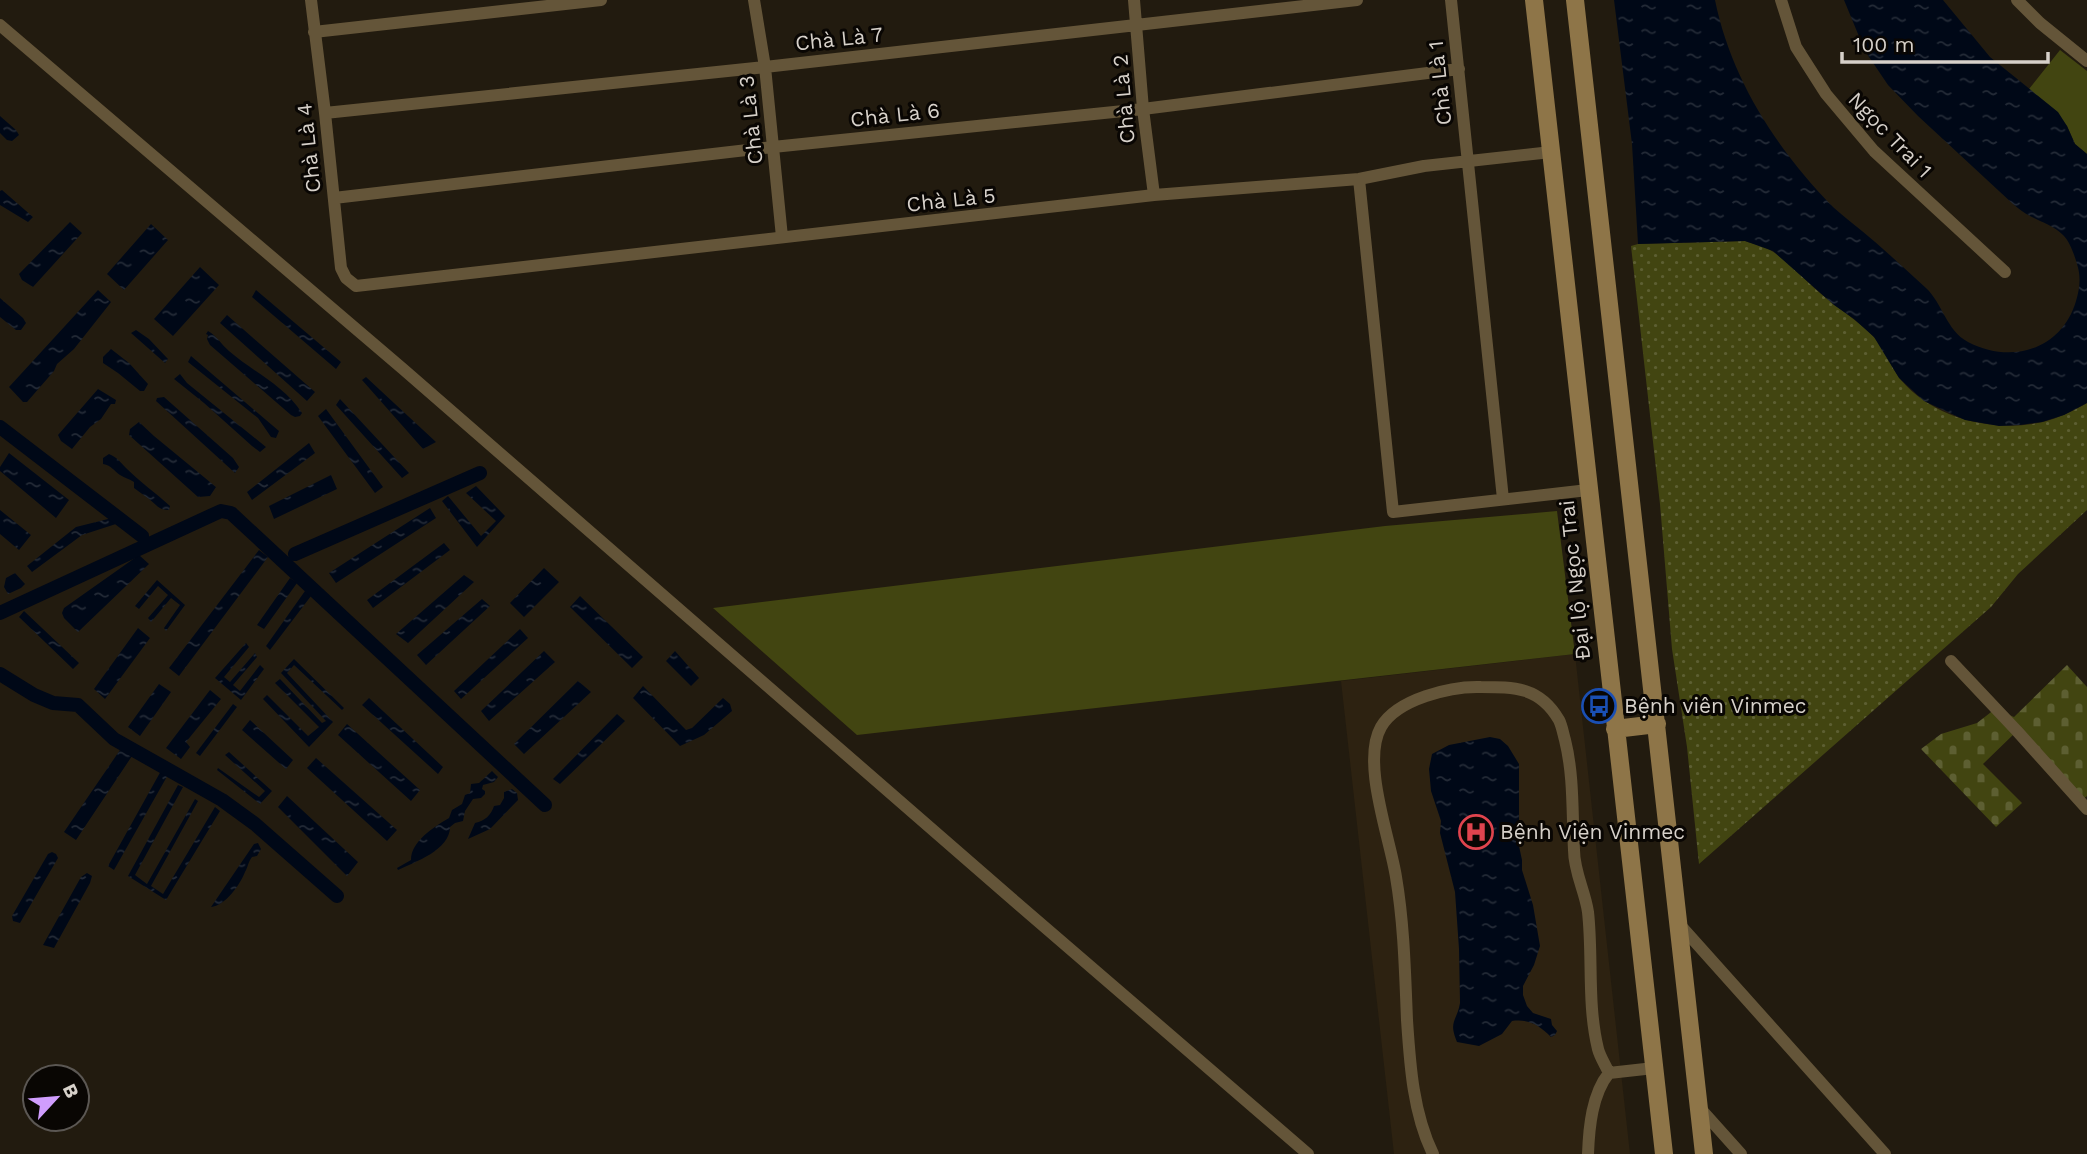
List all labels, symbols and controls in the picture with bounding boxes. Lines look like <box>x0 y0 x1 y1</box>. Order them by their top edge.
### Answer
street label: Chà Là 7 <box>794 21 884 56</box>
scale bar <box>1842 21 2048 65</box>
text: 100 m <box>1853 32 1915 57</box>
street label: Chà Là 1 <box>1423 40 1456 127</box>
street label: Chà Là 2 <box>1107 53 1140 145</box>
street label: Chà Là 3 <box>733 74 768 166</box>
street label: Ngọc Trai 1 <box>1843 87 1937 183</box>
street label: Chà Là 6 <box>849 97 941 132</box>
street label: Chà Là 4 <box>291 102 326 194</box>
street label: Chà Là 5 <box>905 182 997 217</box>
street label: Đại lộ Ngọc Trai <box>1554 499 1595 661</box>
bus stop icon: Bệnh viên Vinmec <box>1580 687 1618 725</box>
place label: Bệnh viên Vinmec <box>1624 693 1807 718</box>
hospital icon: Bệnh Viện Vinmec <box>1457 813 1495 851</box>
place label: Bệnh Viện Vinmec <box>1500 819 1685 844</box>
north arrow <box>21 1063 91 1133</box>
text: B <box>58 1080 84 1102</box>

